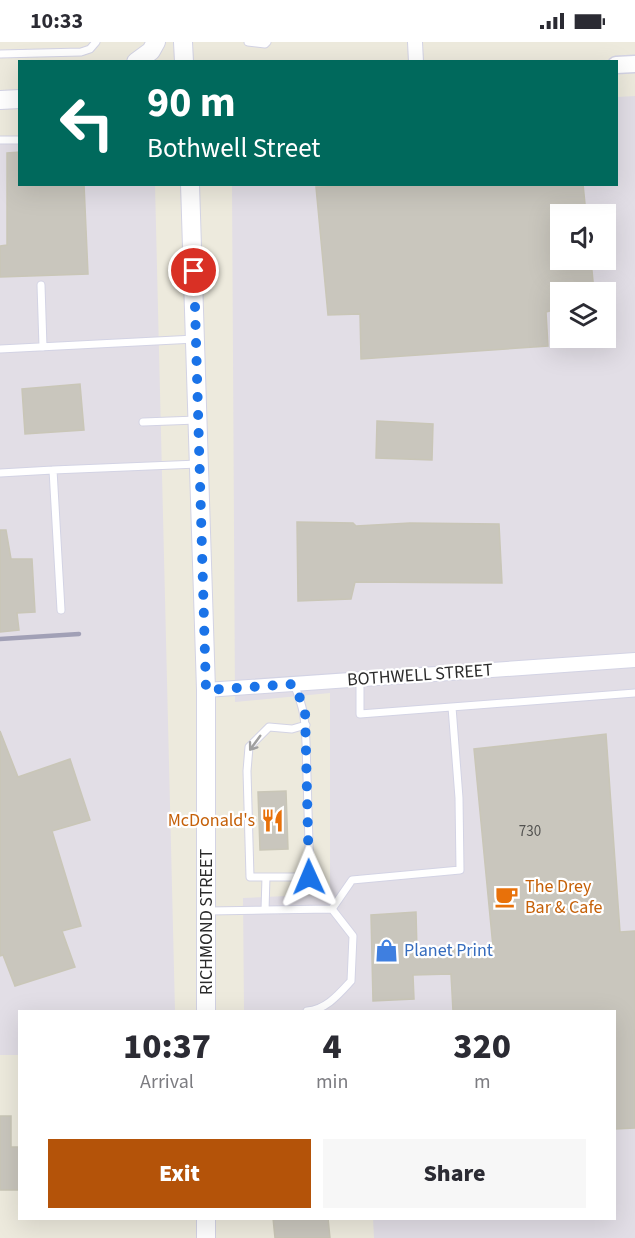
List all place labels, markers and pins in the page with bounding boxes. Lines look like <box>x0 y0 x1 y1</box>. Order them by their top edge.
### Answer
pin <box>168 245 219 296</box>
restaurant icon: McDonald's <box>260 807 286 833</box>
place label: McDonald's <box>168 808 255 833</box>
place label: The Drey Bar & Cafe <box>525 874 602 920</box>
cafe icon: The Drey Bar & Cafe <box>494 883 520 909</box>
shop icon: Planet Print <box>373 937 399 963</box>
place label: Planet Print <box>404 938 493 963</box>

